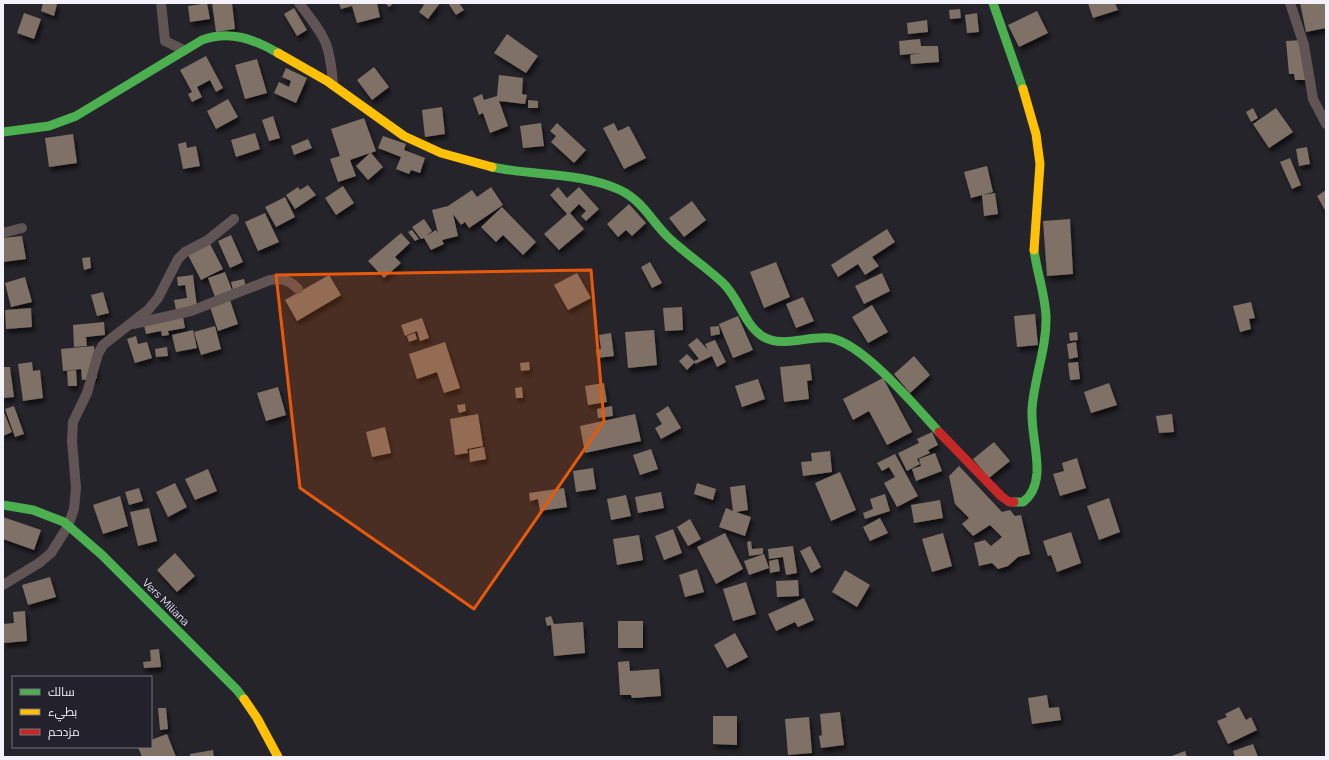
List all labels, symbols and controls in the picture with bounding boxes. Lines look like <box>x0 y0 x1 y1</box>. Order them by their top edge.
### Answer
street label: Vers Miliana <box>139 576 192 629</box>
legend <box>12 676 152 748</box>
text: سالك <box>48 685 75 699</box>
text: بطيء <box>48 705 77 722</box>
text: مزدحم <box>48 725 80 740</box>

